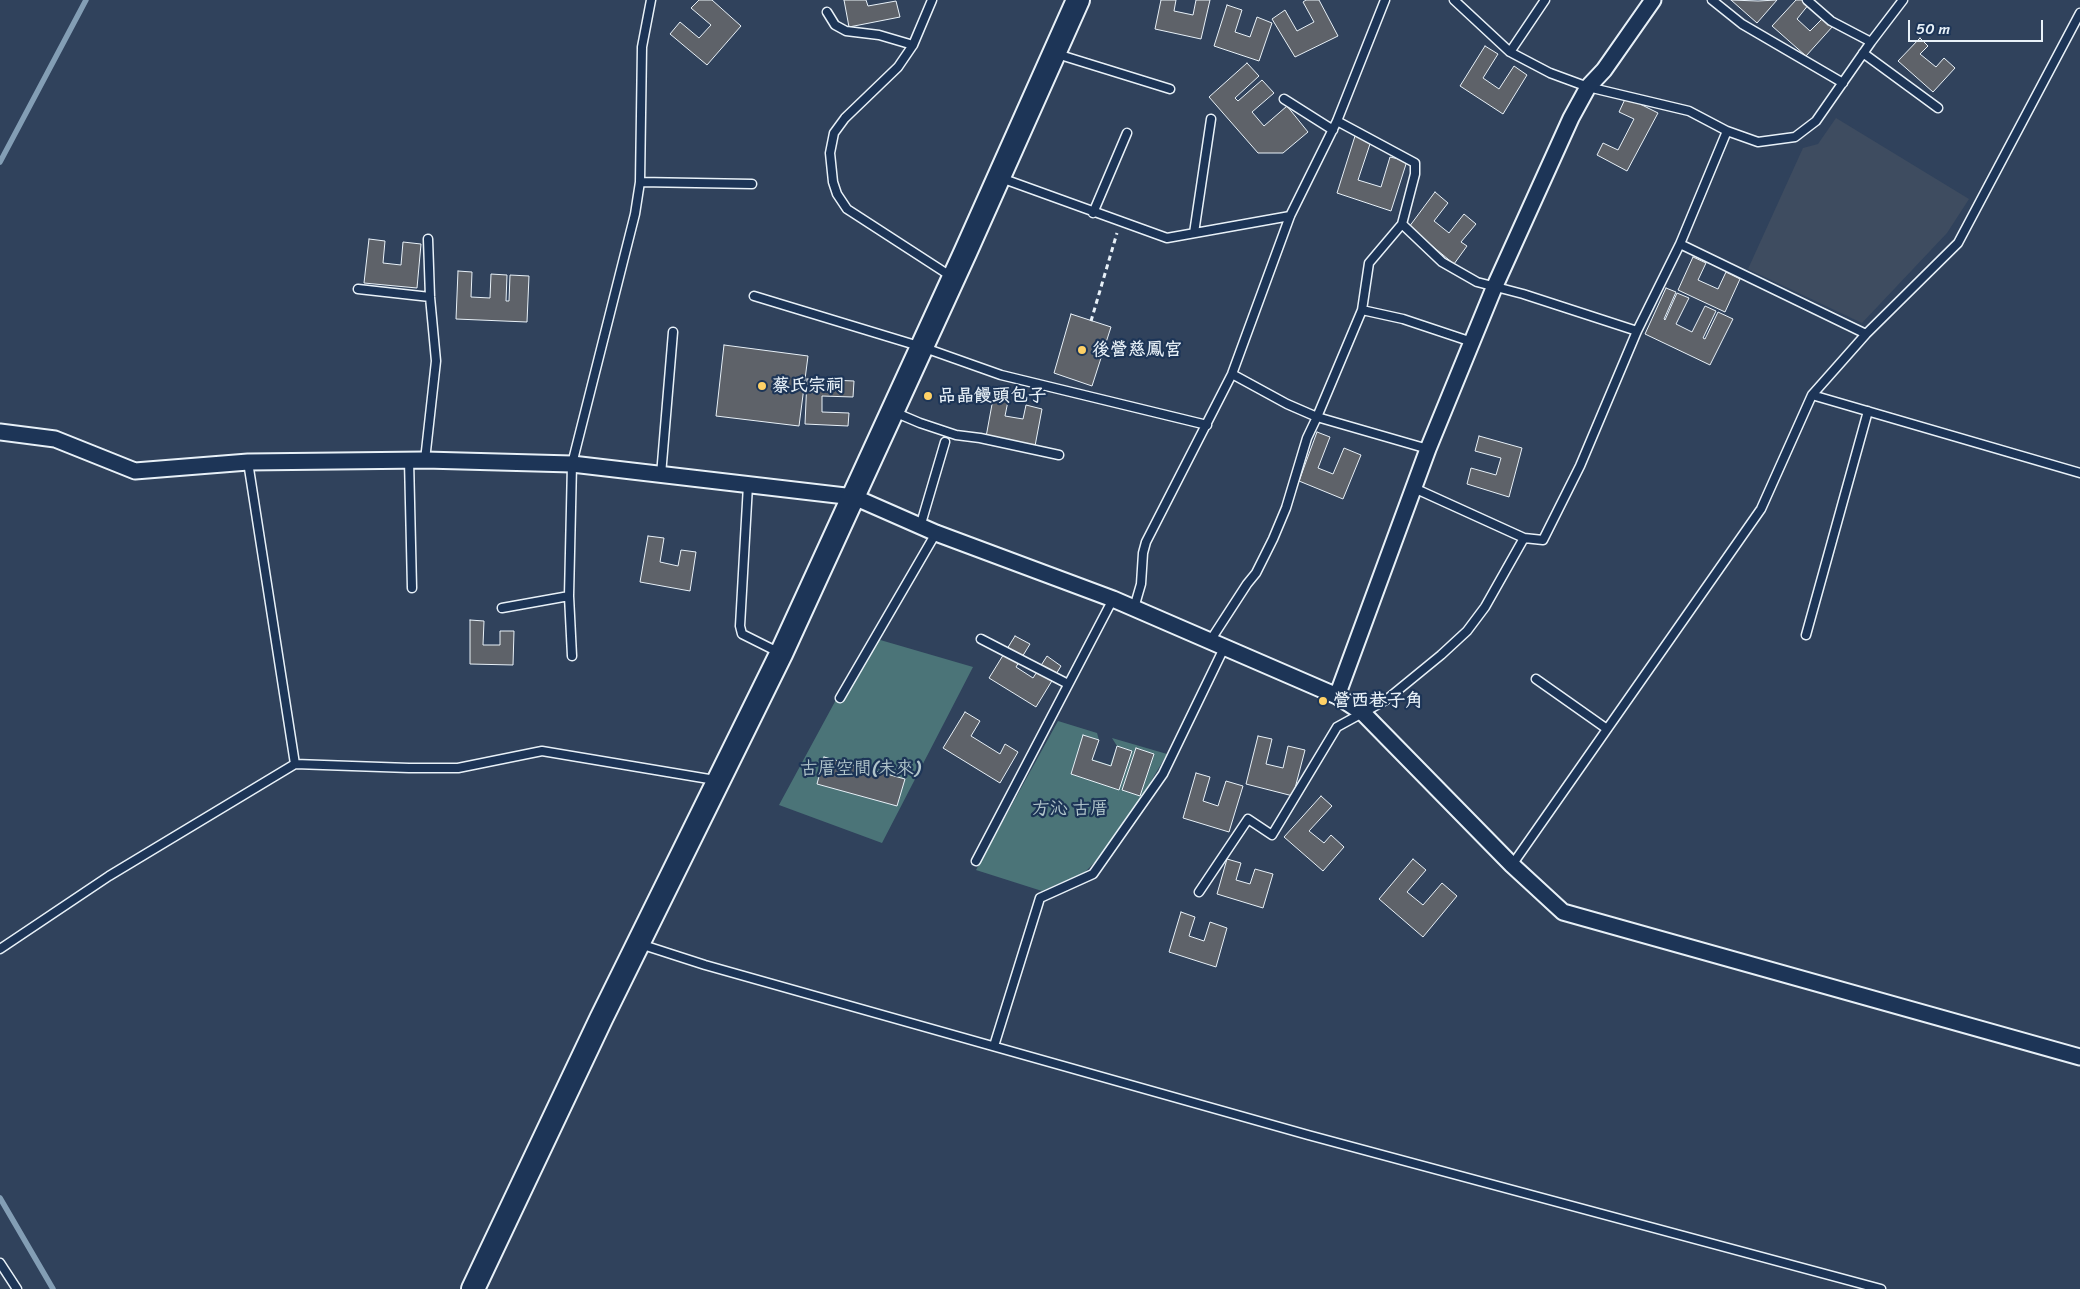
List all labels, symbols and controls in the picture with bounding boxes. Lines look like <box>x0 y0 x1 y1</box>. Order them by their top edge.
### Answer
scale bar <box>1910 10 2045 42</box>
text: 50 m <box>1916 16 1950 42</box>
place label: 後營慈鳳宮 <box>1092 339 1182 361</box>
marker: 後營慈鳳宮 <box>1076 344 1088 356</box>
place label: 蔡氏宗祠 <box>772 375 844 397</box>
marker: 蔡氏宗祠 <box>756 380 768 392</box>
place label: 品晶饅頭包子 <box>938 385 1046 407</box>
marker: 品晶饅頭包子 <box>922 390 934 402</box>
place label: 營西巷子角 <box>1333 690 1423 712</box>
marker: 營西巷子角 <box>1317 695 1329 707</box>
park label: 古厝空間(未來) <box>800 758 920 780</box>
park label: 方沁 古厝 <box>1032 798 1108 820</box>

